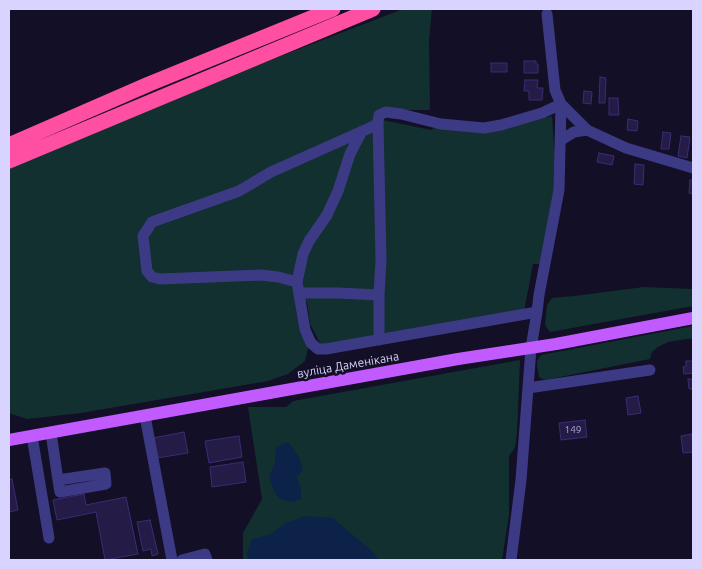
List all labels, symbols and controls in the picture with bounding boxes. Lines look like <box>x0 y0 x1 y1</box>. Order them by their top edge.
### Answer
street label: вуліца Даменікана <box>296 349 400 381</box>
house number: 149 <box>565 424 581 436</box>

